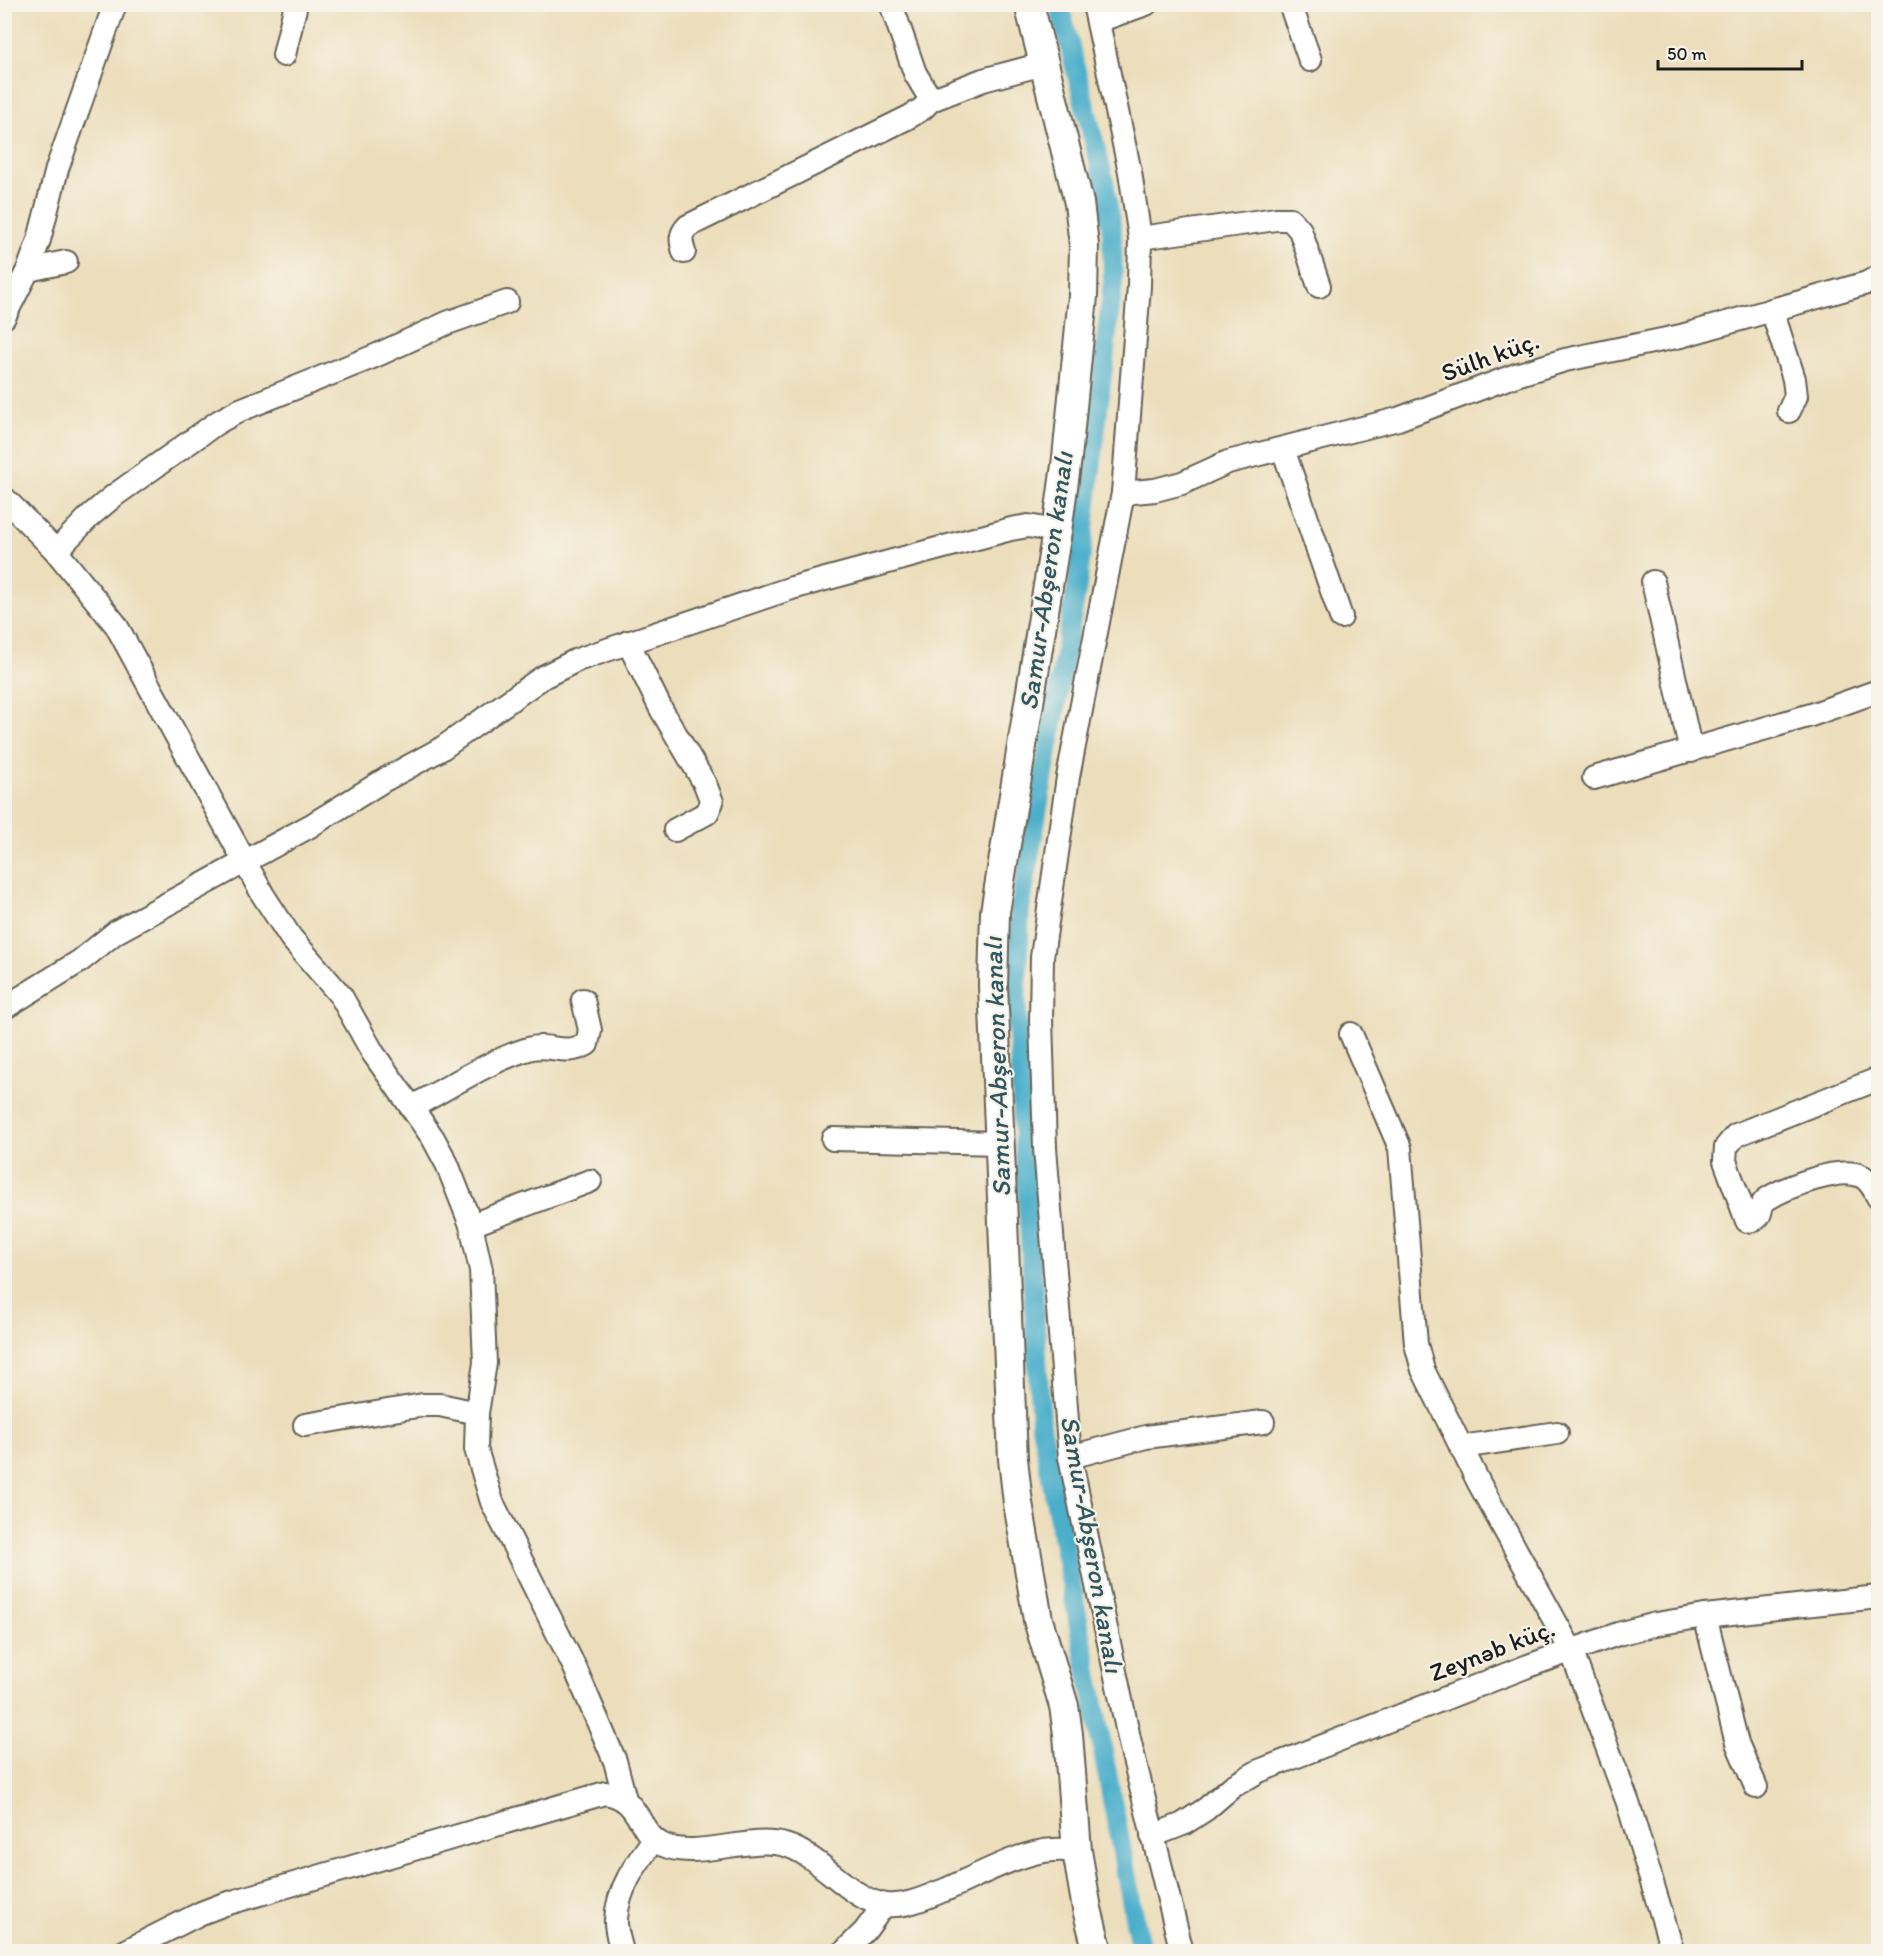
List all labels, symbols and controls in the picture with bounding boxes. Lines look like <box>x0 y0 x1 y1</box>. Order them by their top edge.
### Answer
scale bar <box>1658 33 1802 71</box>
text: 50 m <box>1667 43 1707 65</box>
street label: Sülh küç. <box>1437 324 1543 388</box>
water label: Samur-Abşeron kanalı <box>1011 449 1080 712</box>
water label: Samur-Abşeron kanalı <box>975 935 1018 1198</box>
water label: Samur-Abşeron kanalı <box>1054 1413 1132 1676</box>
street label: Zeynəb küç. <box>1425 1611 1559 1689</box>

